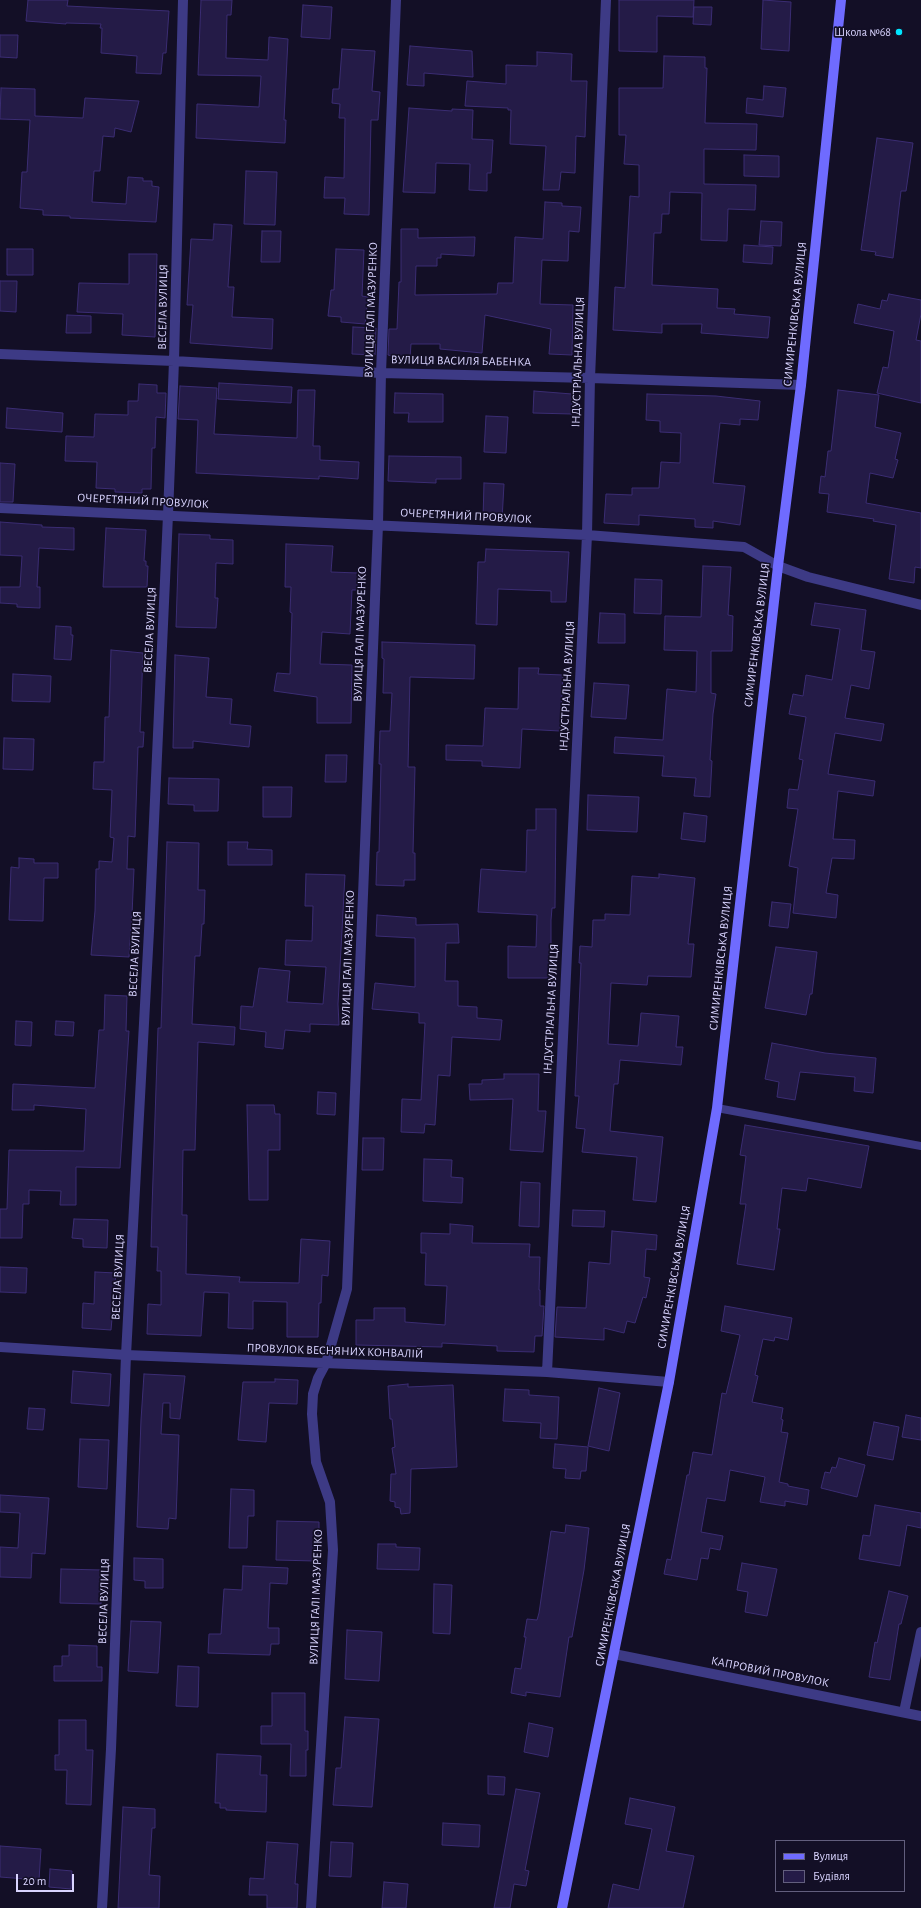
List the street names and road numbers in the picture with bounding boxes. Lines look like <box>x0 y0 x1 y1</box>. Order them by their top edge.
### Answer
street label: СИМИРЕНКІВСЬКА ВУЛИЦЯ <box>780 241 810 387</box>
street label: ВУЛИЦЯ ГАЛІ МАЗУРЕНКО <box>361 242 381 378</box>
street label: ВЕСЕЛА ВУЛИЦЯ <box>155 264 171 350</box>
street label: ІНДУСТРІАЛЬНА ВУЛИЦЯ <box>569 296 587 428</box>
street label: ВУЛИЦЯ ВАСИЛЯ БАБЕНКА <box>391 353 531 369</box>
street label: ОЧЕРЕТЯНИЙ ПРОВУЛОК <box>77 490 209 512</box>
street label: ОЧЕРЕТЯНИЙ ПРОВУЛОК <box>400 505 532 527</box>
street label: СИМИРЕНКІВСЬКА ВУЛИЦЯ <box>741 562 773 708</box>
street label: ВУЛИЦЯ ГАЛІ МАЗУРЕНКО <box>350 566 370 702</box>
street label: ВЕСЕЛА ВУЛИЦЯ <box>141 587 159 673</box>
street label: ІНДУСТРІАЛЬНА ВУЛИЦЯ <box>556 620 578 752</box>
street label: СИМИРЕНКІВСЬКА ВУЛИЦЯ <box>706 885 736 1031</box>
street label: ВУЛИЦЯ ГАЛІ МАЗУРЕНКО <box>338 890 358 1026</box>
street label: ВЕСЕЛА ВУЛИЦЯ <box>126 911 144 997</box>
street label: ІНДУСТРІАЛЬНА ВУЛИЦЯ <box>540 943 562 1075</box>
street label: СИМИРЕНКІВСЬКА ВУЛИЦЯ <box>654 1204 694 1350</box>
street label: ВЕСЕЛА ВУЛИЦЯ <box>109 1234 127 1320</box>
street label: ПРОВУЛОК ВЕСНЯНИХ КОНВАЛІЙ <box>246 1341 424 1361</box>
street label: СИМИРЕНКІВСЬКА ВУЛИЦЯ <box>592 1522 634 1668</box>
street label: ВУЛИЦЯ ГАЛІ МАЗУРЕНКО <box>306 1529 326 1665</box>
street label: ВЕСЕЛА ВУЛИЦЯ <box>95 1558 113 1644</box>
street label: КАПРОВИЙ ПРОВУЛОК <box>710 1654 830 1690</box>

